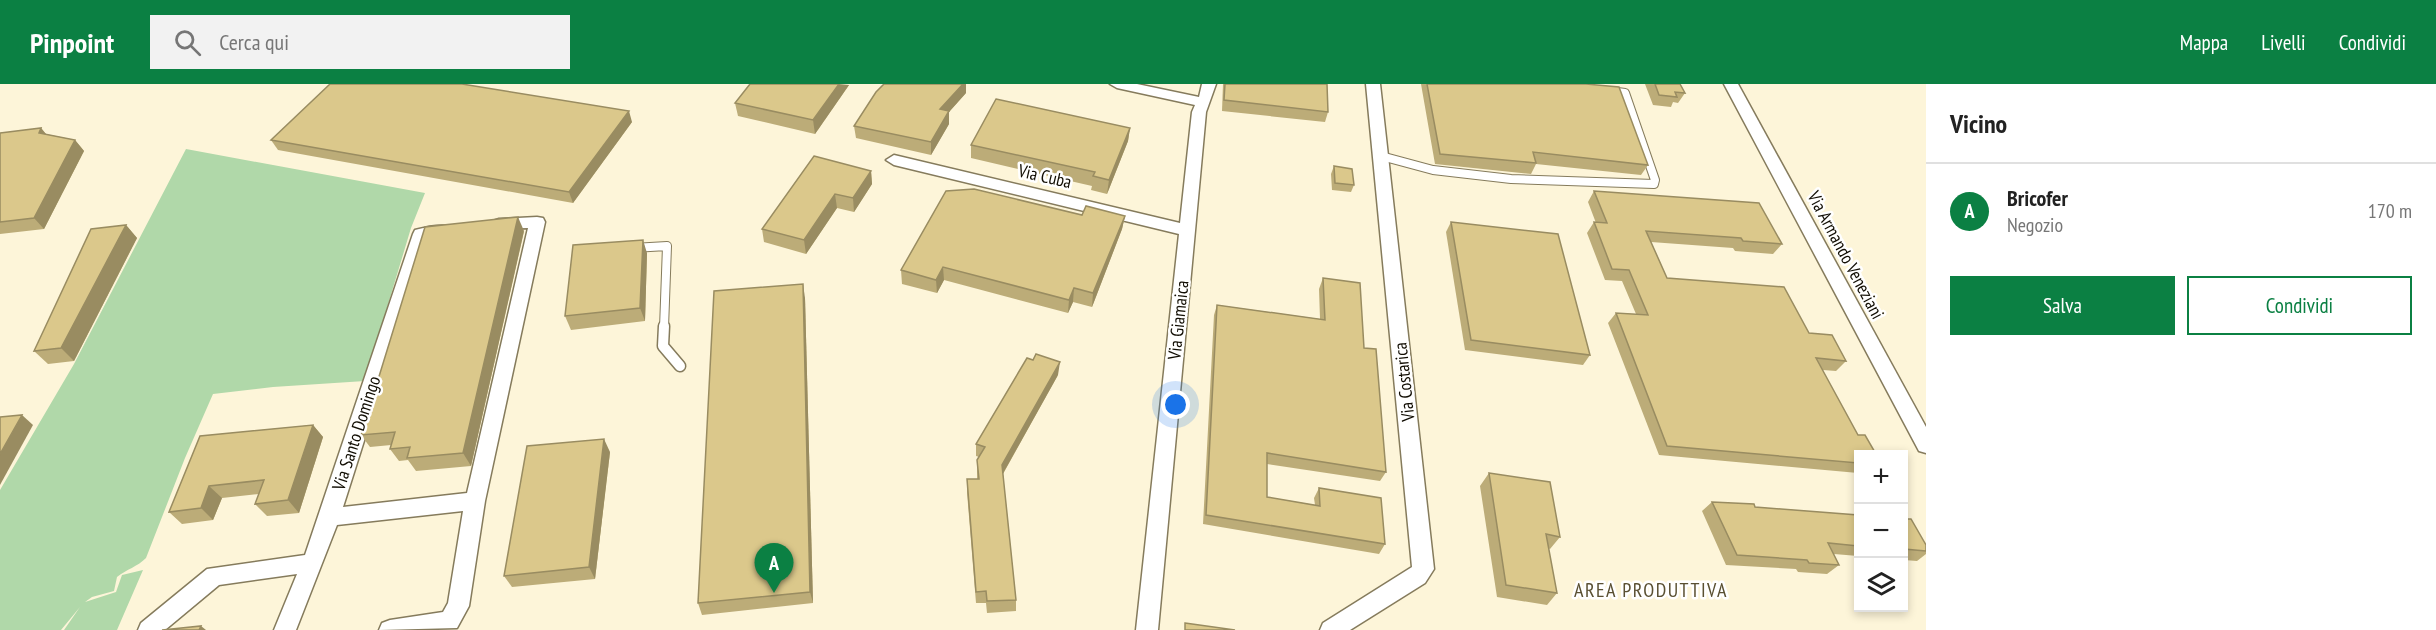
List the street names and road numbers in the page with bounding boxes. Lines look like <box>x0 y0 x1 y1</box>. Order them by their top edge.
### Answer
street label: Via Cuba <box>1015 158 1074 193</box>
street label: Via Armando Veneziani <box>1802 186 1889 323</box>
street label: Via Giamaica <box>1162 279 1194 362</box>
street label: Via Costarica <box>1388 341 1420 424</box>
street label: Via Santo Domingo <box>326 373 385 494</box>

